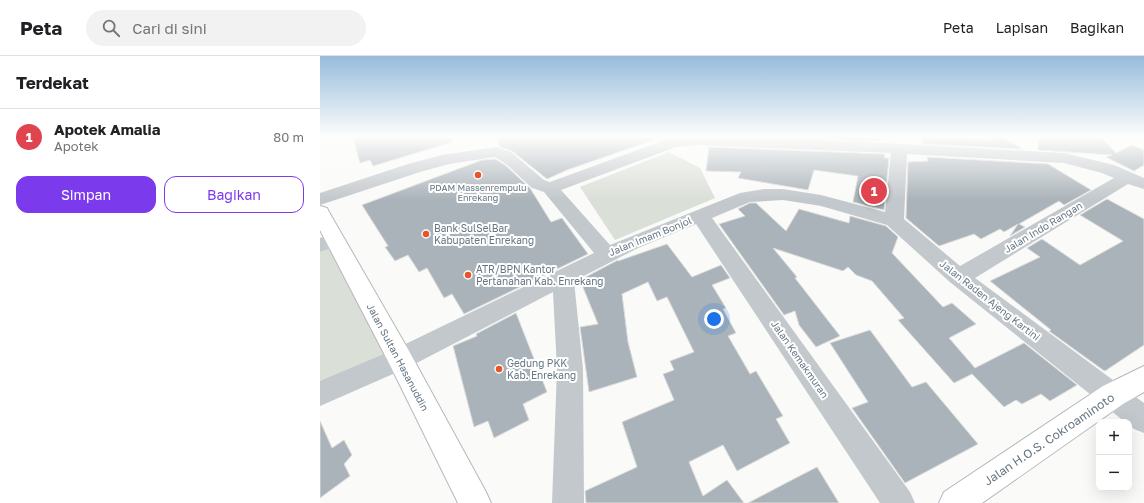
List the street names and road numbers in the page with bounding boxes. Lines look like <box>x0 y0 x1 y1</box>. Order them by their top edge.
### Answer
street label: Jalan Indo Rangan <box>1002 199 1084 255</box>
street label: Jalan Imam Bonjol <box>607 214 693 258</box>
street label: Jalan Raden Ajeng Kartini <box>938 257 1042 343</box>
street label: Jalan Sultan Hasanuddin <box>365 301 431 413</box>
street label: Jalan Kemakmuran <box>769 318 831 400</box>
street label: Jalan H.O.S. Cokroaminoto <box>981 390 1117 488</box>

